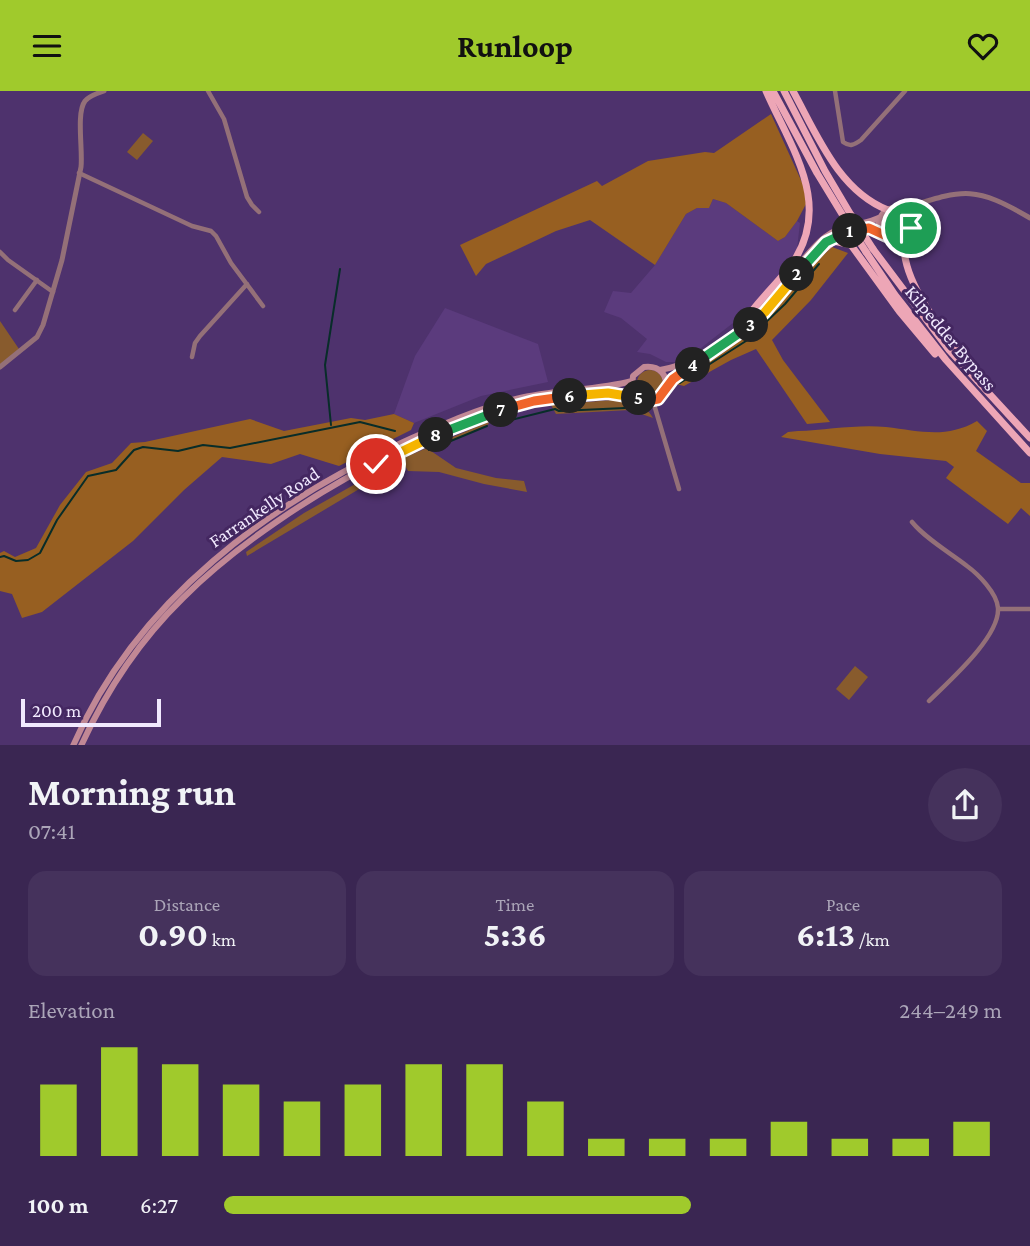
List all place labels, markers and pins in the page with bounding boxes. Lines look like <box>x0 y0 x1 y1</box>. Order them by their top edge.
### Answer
pin <box>881 198 941 258</box>
pin: 1 <box>832 213 868 249</box>
pin: 2 <box>780 257 814 291</box>
pin: 3 <box>734 307 768 343</box>
pin: 4 <box>676 347 710 383</box>
pin: 6 <box>552 379 588 413</box>
pin: 5 <box>622 381 656 415</box>
pin: 7 <box>484 393 518 427</box>
pin: 8 <box>418 417 453 453</box>
pin <box>346 434 406 494</box>

